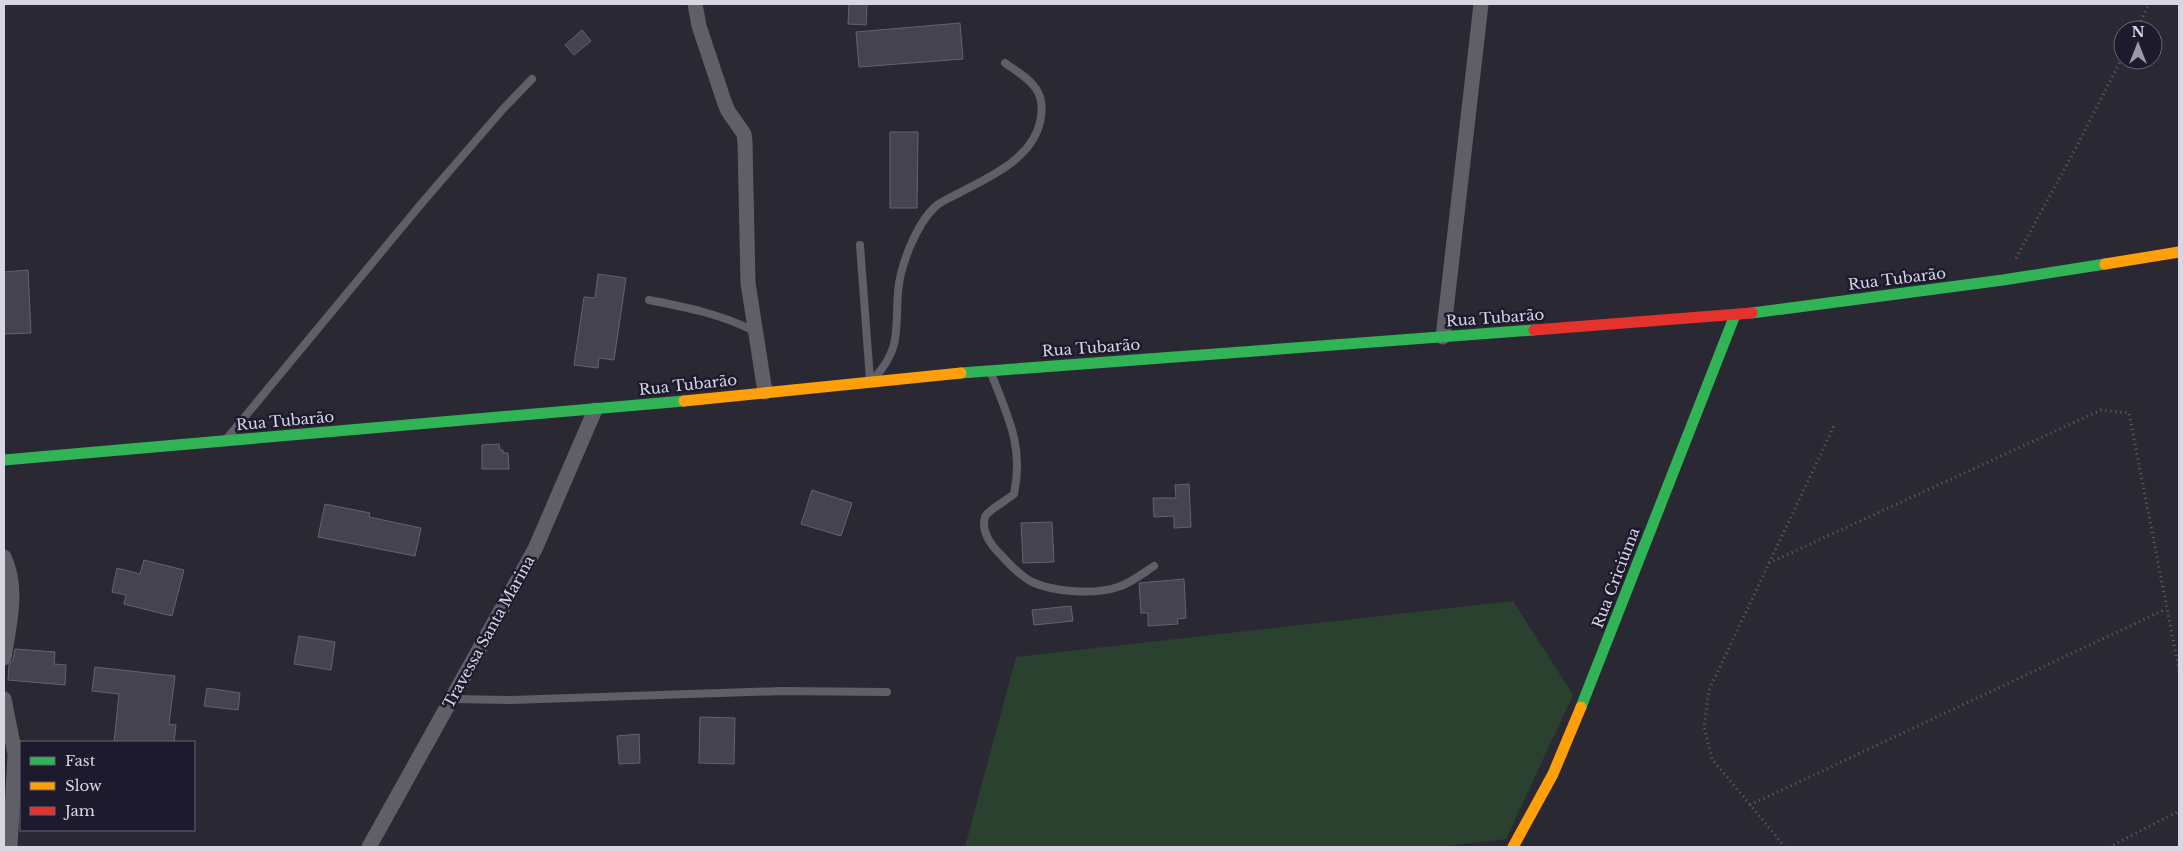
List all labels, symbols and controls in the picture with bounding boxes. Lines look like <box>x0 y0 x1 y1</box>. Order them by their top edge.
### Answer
north arrow <box>2113 20 2163 70</box>
text: N <box>2131 23 2145 41</box>
street label: Rua Tubarão <box>1847 263 1947 294</box>
street label: Rua Tubarão <box>1445 305 1545 330</box>
street label: Rua Tubarão <box>1041 335 1141 360</box>
street label: Rua Tubarão <box>638 370 738 399</box>
street label: Rua Tubarão <box>235 407 335 434</box>
street label: Rua Criciúma <box>1588 524 1644 631</box>
street label: Travessa Santa Marina <box>439 551 539 711</box>
legend <box>20 741 195 831</box>
text: Fast <box>65 751 96 770</box>
text: Slow <box>65 776 102 795</box>
text: Jam <box>63 801 95 820</box>

